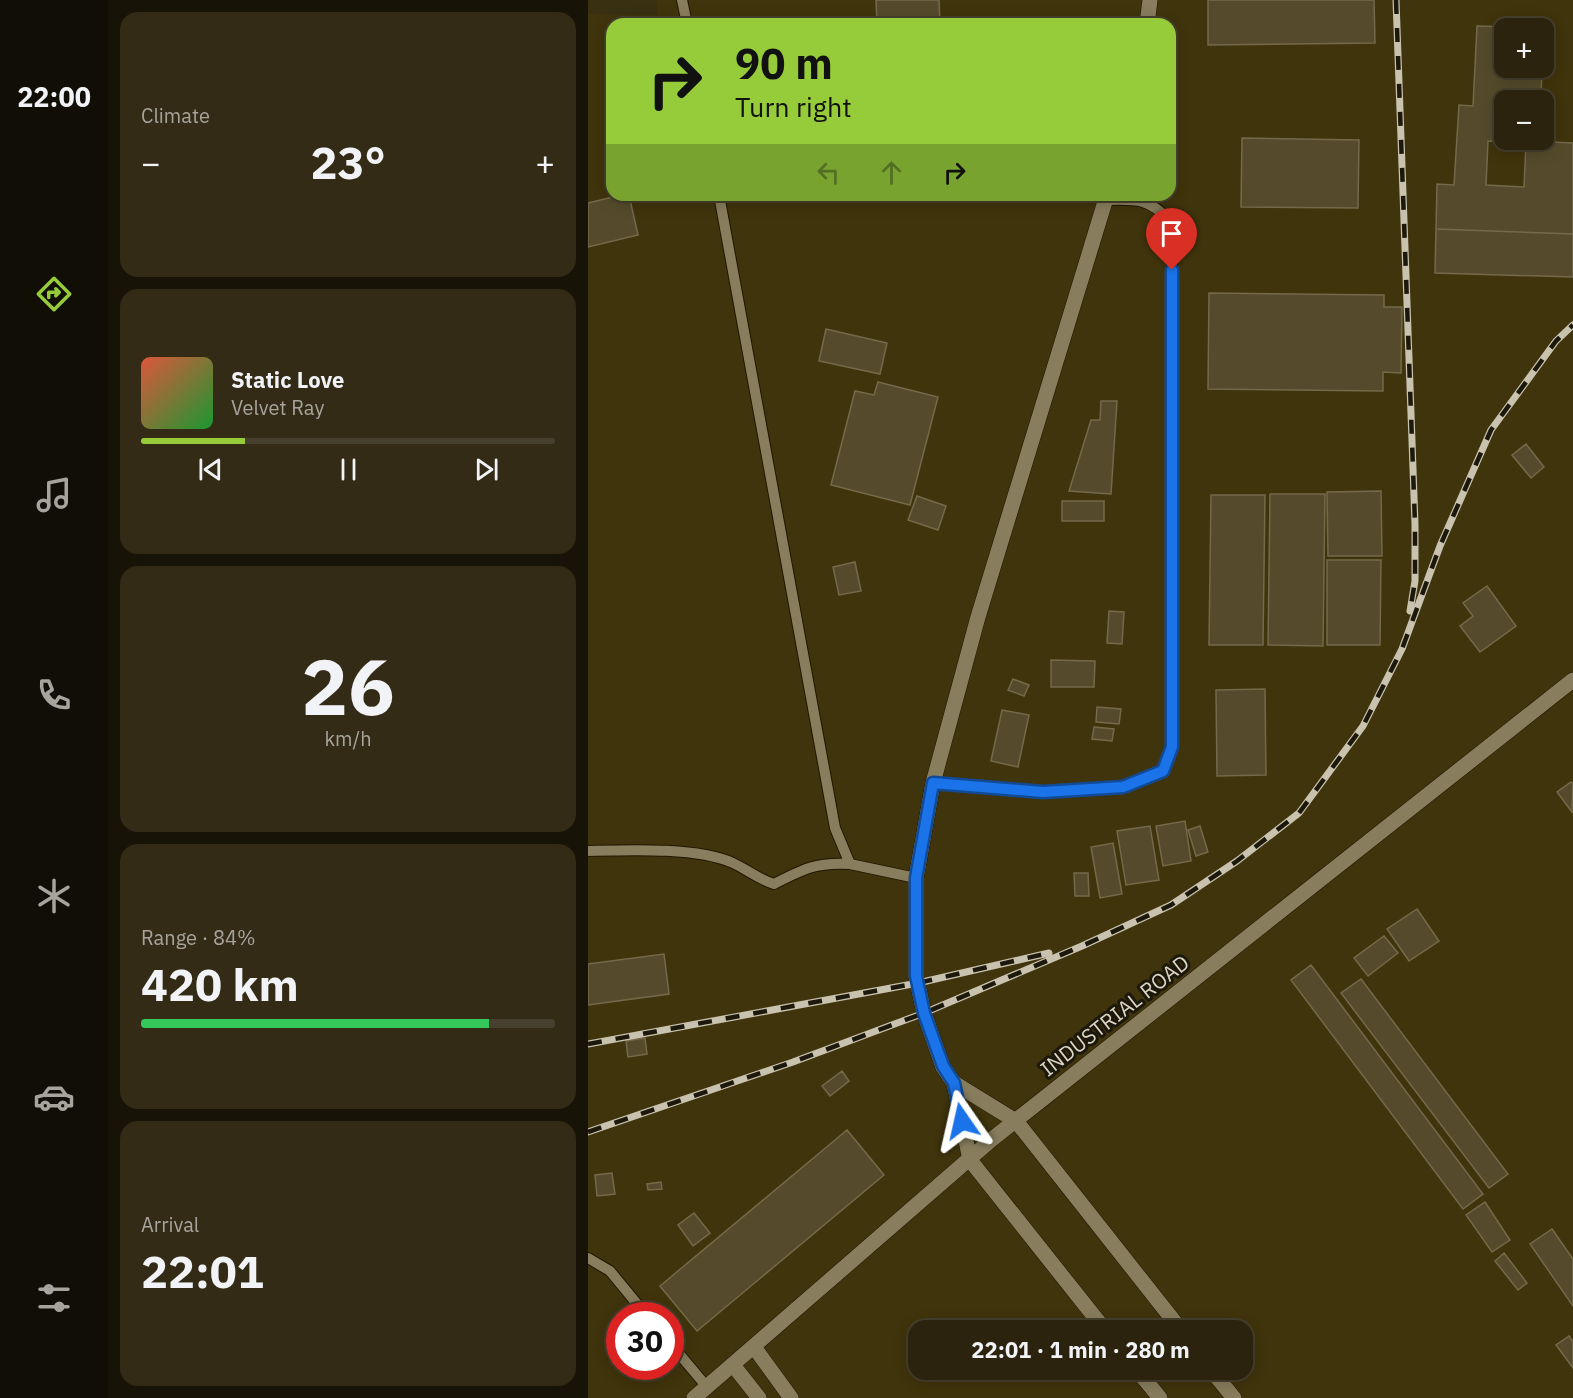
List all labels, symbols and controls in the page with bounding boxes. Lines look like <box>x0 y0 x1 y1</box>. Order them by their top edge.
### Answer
map controls <box>1494 18 1554 150</box>
button: + <box>1494 18 1554 78</box>
text: 90 m <box>735 36 833 91</box>
icon: right <box>636 42 714 120</box>
text: 22:00 <box>17 79 91 114</box>
text: Turn right <box>735 89 852 124</box>
button: − <box>1494 90 1554 150</box>
text: Climate <box>141 102 210 129</box>
text: 23° <box>310 133 386 191</box>
text: − <box>141 141 161 184</box>
text: + <box>535 141 555 184</box>
icon: left <box>812 156 845 189</box>
icon: ahead <box>875 156 908 189</box>
icon: right <box>938 156 971 189</box>
pin <box>1146 208 1197 270</box>
icon: arrive <box>1155 217 1188 250</box>
icon: directions <box>33 273 75 315</box>
text: Static Love <box>231 365 344 394</box>
text: Velvet Ray <box>231 394 324 421</box>
icon: previous <box>194 453 227 486</box>
icon: pause <box>332 453 365 486</box>
icon: next <box>470 453 503 486</box>
icon: music <box>33 474 75 516</box>
text: 26 <box>301 635 395 736</box>
icon: phone <box>33 674 75 716</box>
text: km/h <box>324 725 372 752</box>
icon: climate <box>33 875 75 917</box>
text: Range · 84% <box>141 924 256 951</box>
street label: INDUSTRIAL ROAD <box>1034 948 1195 1082</box>
text: 420 km <box>141 955 299 1013</box>
icon: car <box>33 1076 75 1118</box>
position arrow <box>930 1089 994 1153</box>
text: Arrival <box>141 1211 199 1238</box>
text: 22:01 <box>141 1242 264 1300</box>
icon: filters <box>33 1277 75 1319</box>
speed limit sign: 30 <box>606 1302 684 1380</box>
text: 22:01 · 1 min · 280 m <box>971 1335 1190 1364</box>

